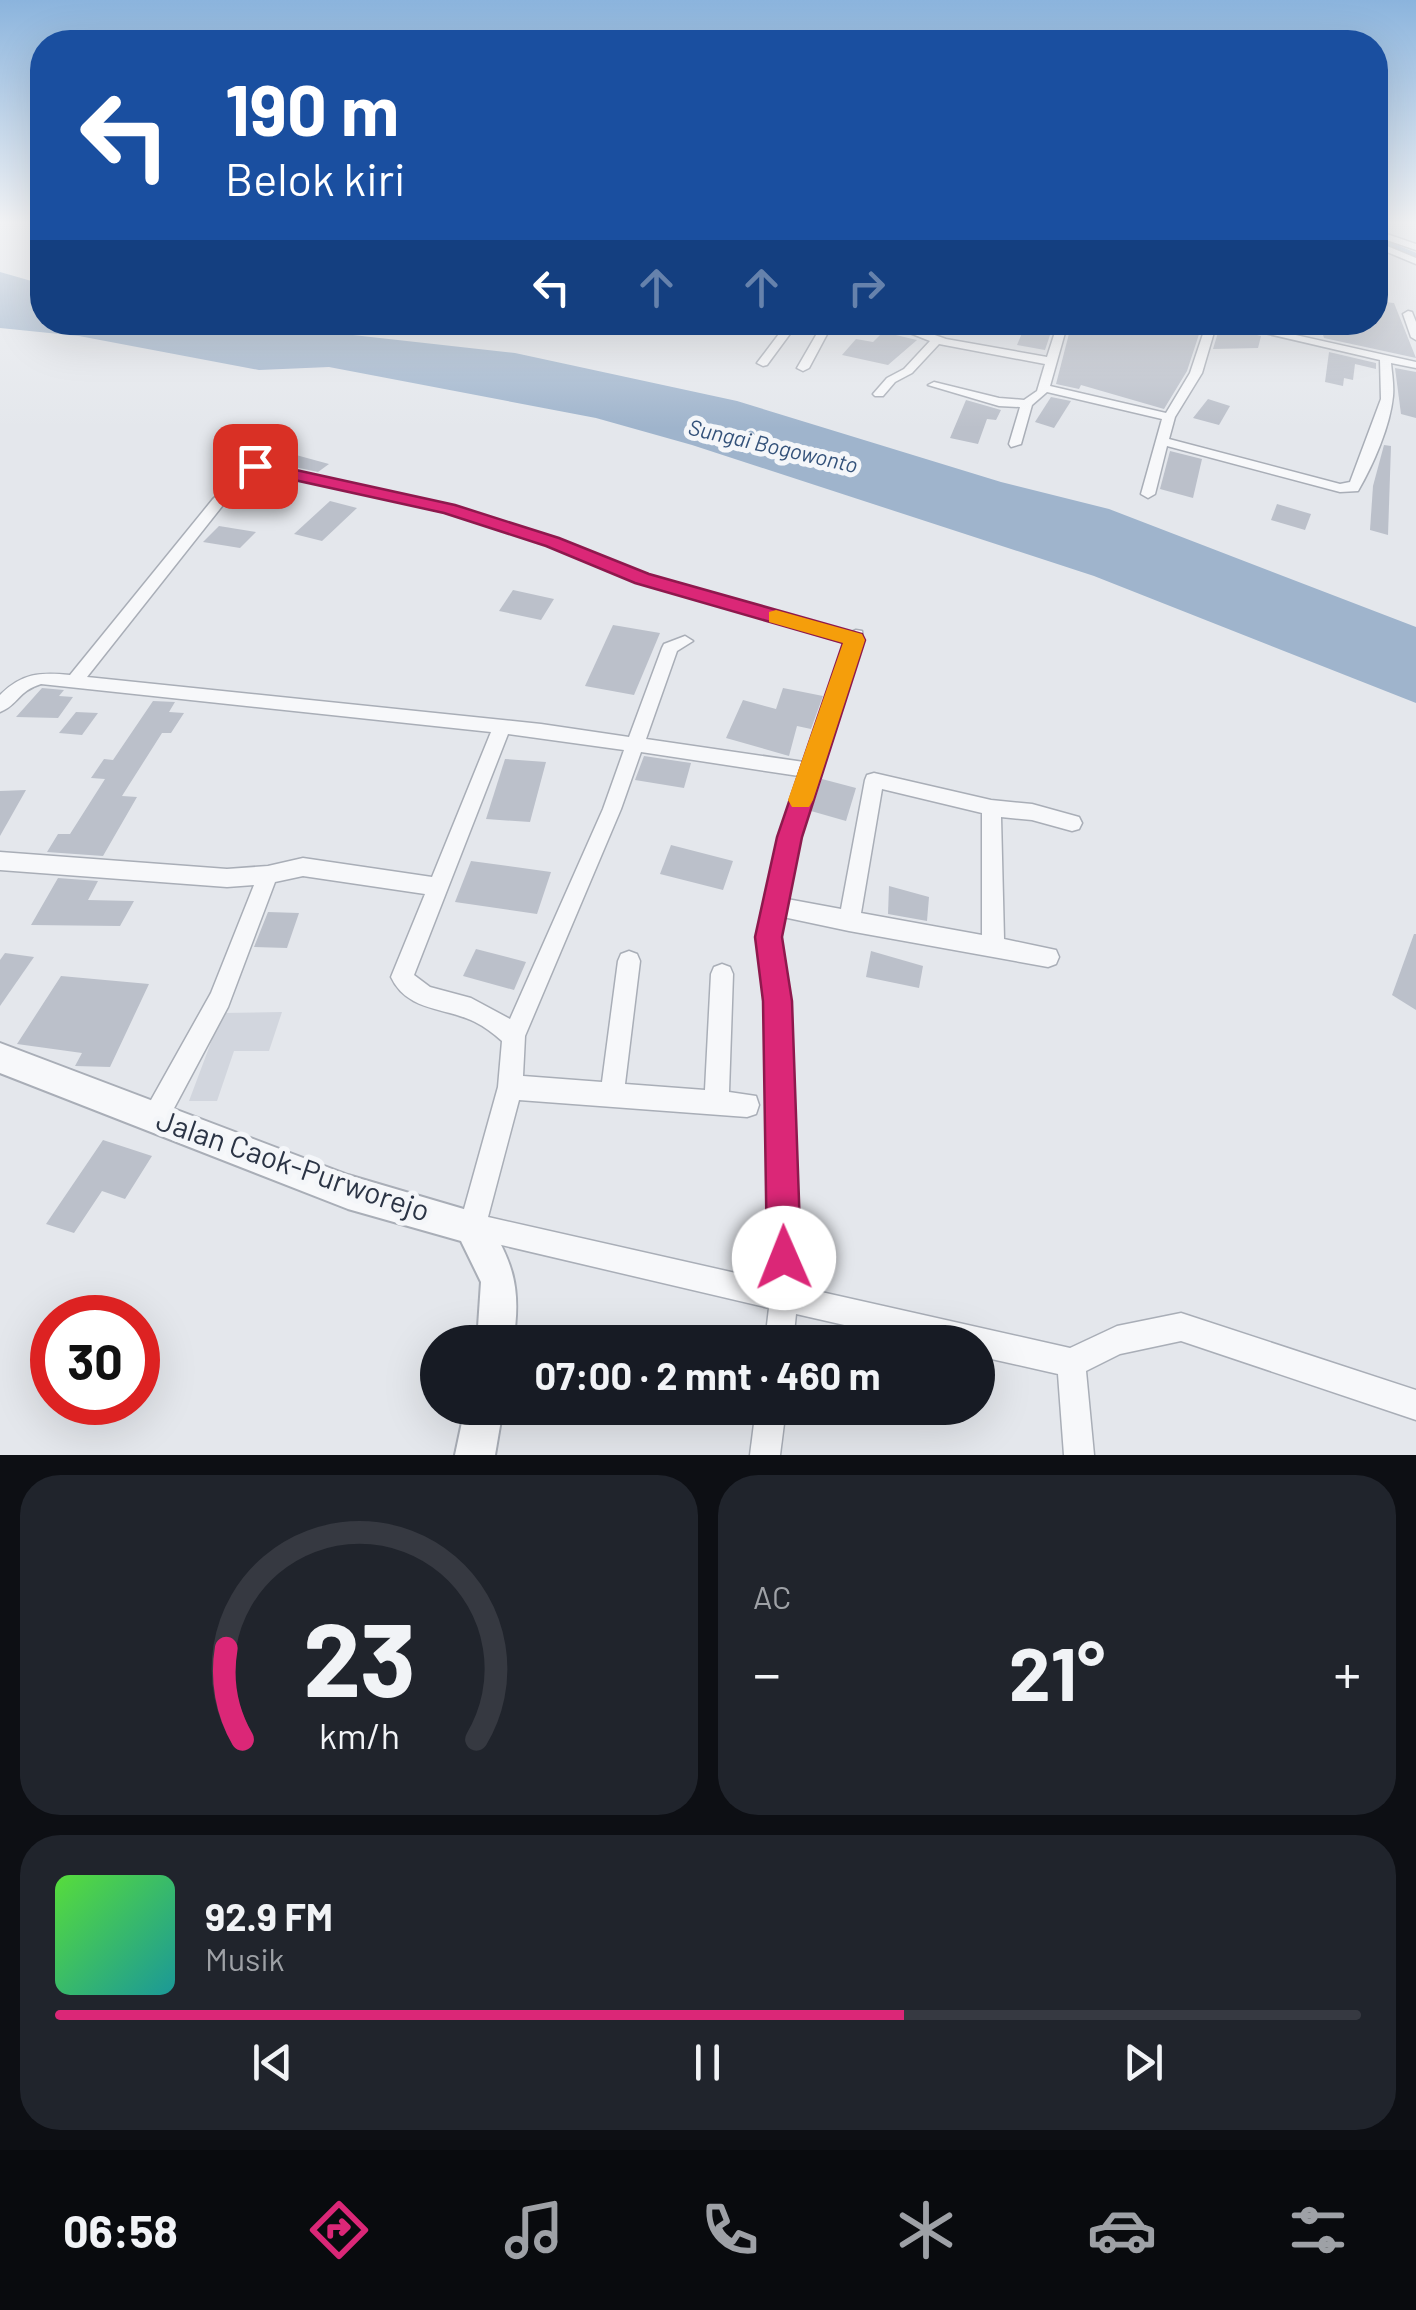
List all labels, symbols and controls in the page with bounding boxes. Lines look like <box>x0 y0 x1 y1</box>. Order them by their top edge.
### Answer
text: 190 m <box>225 66 399 150</box>
icon: left <box>60 70 190 200</box>
text: Belok kiri <box>225 151 406 205</box>
icon: left <box>524 260 579 315</box>
icon: ahead <box>629 260 684 315</box>
icon: ahead <box>734 260 789 315</box>
icon: right <box>839 260 894 315</box>
water label: Sungai Bogowonto <box>686 413 860 477</box>
pin <box>213 424 298 509</box>
icon: arrive <box>228 439 283 494</box>
street label: Jalan Caok-Purworejo <box>152 1100 435 1228</box>
position arrow <box>732 1206 836 1310</box>
speed limit sign: 30 <box>30 1295 160 1425</box>
text: 07:00 · 2 mnt · 460 m <box>534 1352 881 1398</box>
text: AC <box>753 1577 791 1615</box>
text: 23 <box>303 1593 415 1718</box>
text: 21° <box>1009 1626 1105 1716</box>
text: − <box>753 1639 781 1705</box>
text: + <box>1333 1639 1361 1705</box>
text: km/h <box>319 1713 399 1756</box>
text: 92.9 FM <box>205 1893 333 1939</box>
text: Musik <box>205 1939 285 1977</box>
icon: previous <box>245 2035 300 2090</box>
icon: pause <box>680 2035 735 2090</box>
icon: next <box>1116 2035 1171 2090</box>
icon: directions <box>304 2195 374 2265</box>
icon: music <box>499 2195 569 2265</box>
icon: phone <box>695 2195 765 2265</box>
icon: climate <box>891 2195 961 2265</box>
icon: car <box>1087 2195 1157 2265</box>
icon: filters <box>1283 2195 1353 2265</box>
text: 06:58 <box>63 2203 178 2257</box>

